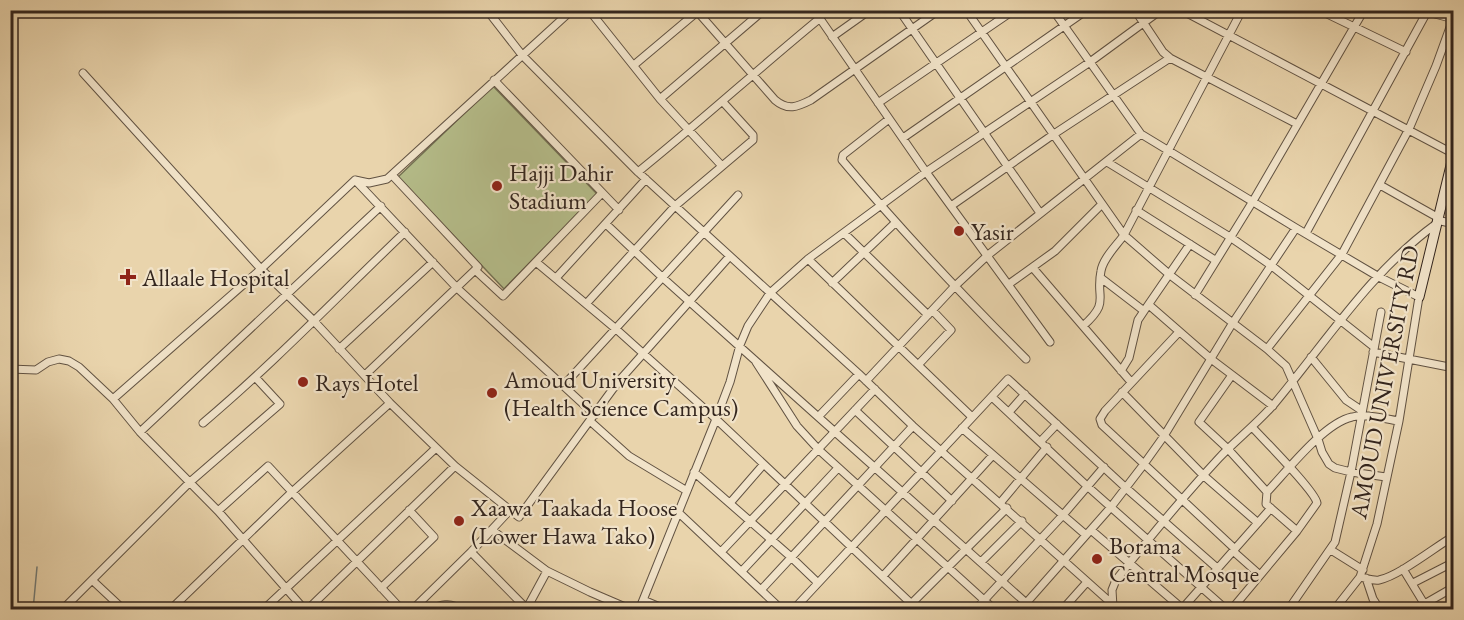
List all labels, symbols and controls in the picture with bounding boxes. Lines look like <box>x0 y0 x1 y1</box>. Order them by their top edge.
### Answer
place label: Hajji Dahir Stadium <box>509 157 613 216</box>
marker: Hajji Dahir Stadium <box>490 179 504 193</box>
place label: Yasir <box>971 216 1014 247</box>
marker: Yasir <box>952 224 966 238</box>
street label: AMOUD UNIVERSITY RD <box>1342 243 1426 522</box>
place label: Allaale Hospital <box>141 262 290 293</box>
marker: Allaale Hospital <box>119 268 137 286</box>
place label: Amoud University (Health Science Campus) <box>503 364 738 423</box>
place label: Rays Hotel <box>315 367 419 398</box>
marker: Rays Hotel <box>296 375 310 389</box>
marker: Amoud University (Health Science Campus) <box>485 386 499 400</box>
place label: Xaawa Taakada Hoose (Lower Hawa Tako) <box>470 492 677 551</box>
marker: Xaawa Taakada Hoose (Lower Hawa Tako) <box>452 514 466 528</box>
place label: Borama Central Mosque <box>1109 530 1259 589</box>
marker: Borama Central Mosque <box>1090 552 1104 566</box>

